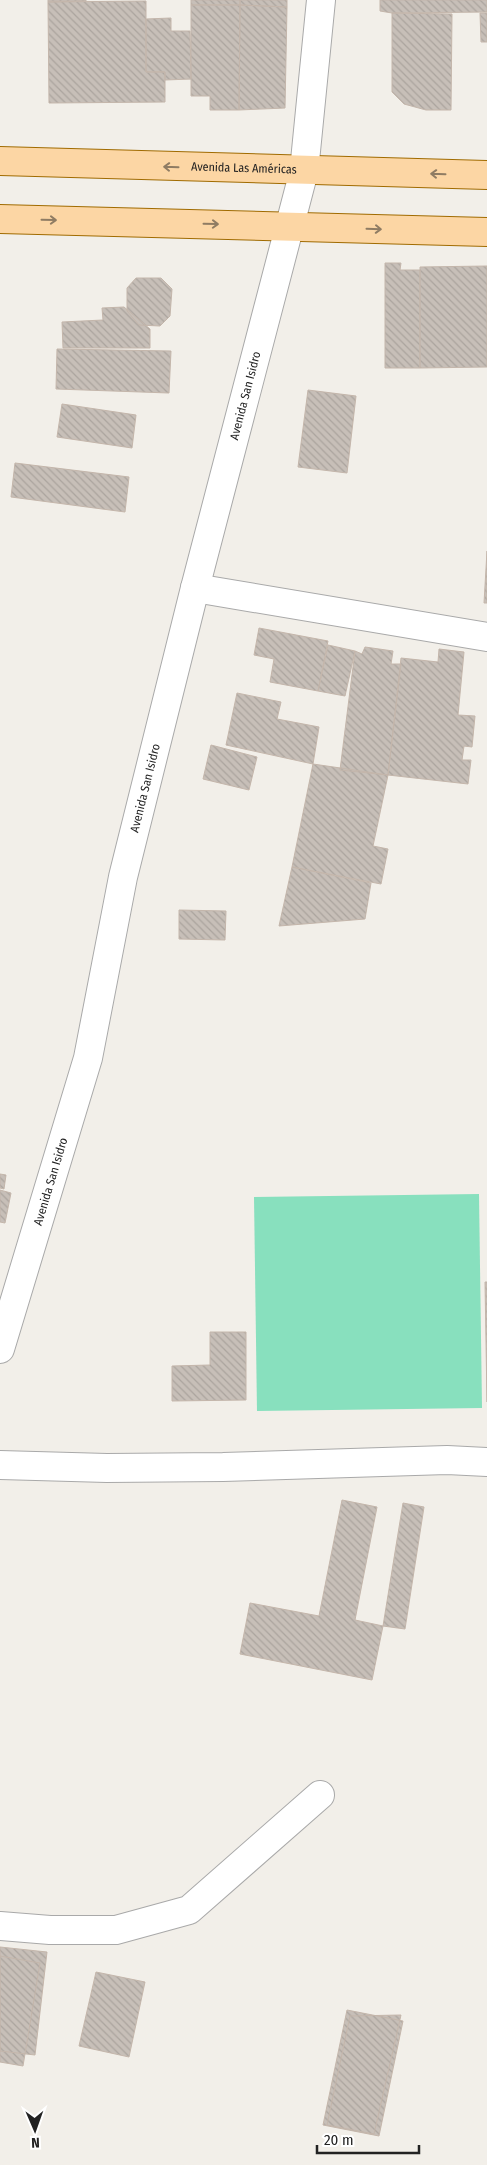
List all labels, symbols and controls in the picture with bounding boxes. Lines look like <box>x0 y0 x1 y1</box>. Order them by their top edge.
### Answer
street label: Avenida Las Américas <box>191 159 297 177</box>
one-way arrow <box>163 162 179 171</box>
one-way arrow <box>431 169 447 179</box>
one-way arrow <box>40 215 56 225</box>
one-way arrow <box>202 219 219 229</box>
one-way arrow <box>365 224 381 233</box>
street label: Avenida San Isidro <box>227 350 264 441</box>
street label: Avenida San Isidro <box>127 742 163 834</box>
street label: Avenida San Isidro <box>31 1136 71 1227</box>
north arrow <box>10 2105 60 2155</box>
scale bar <box>317 2122 420 2154</box>
text: 20 m <box>324 2131 354 2149</box>
text: N <box>31 2134 40 2151</box>

